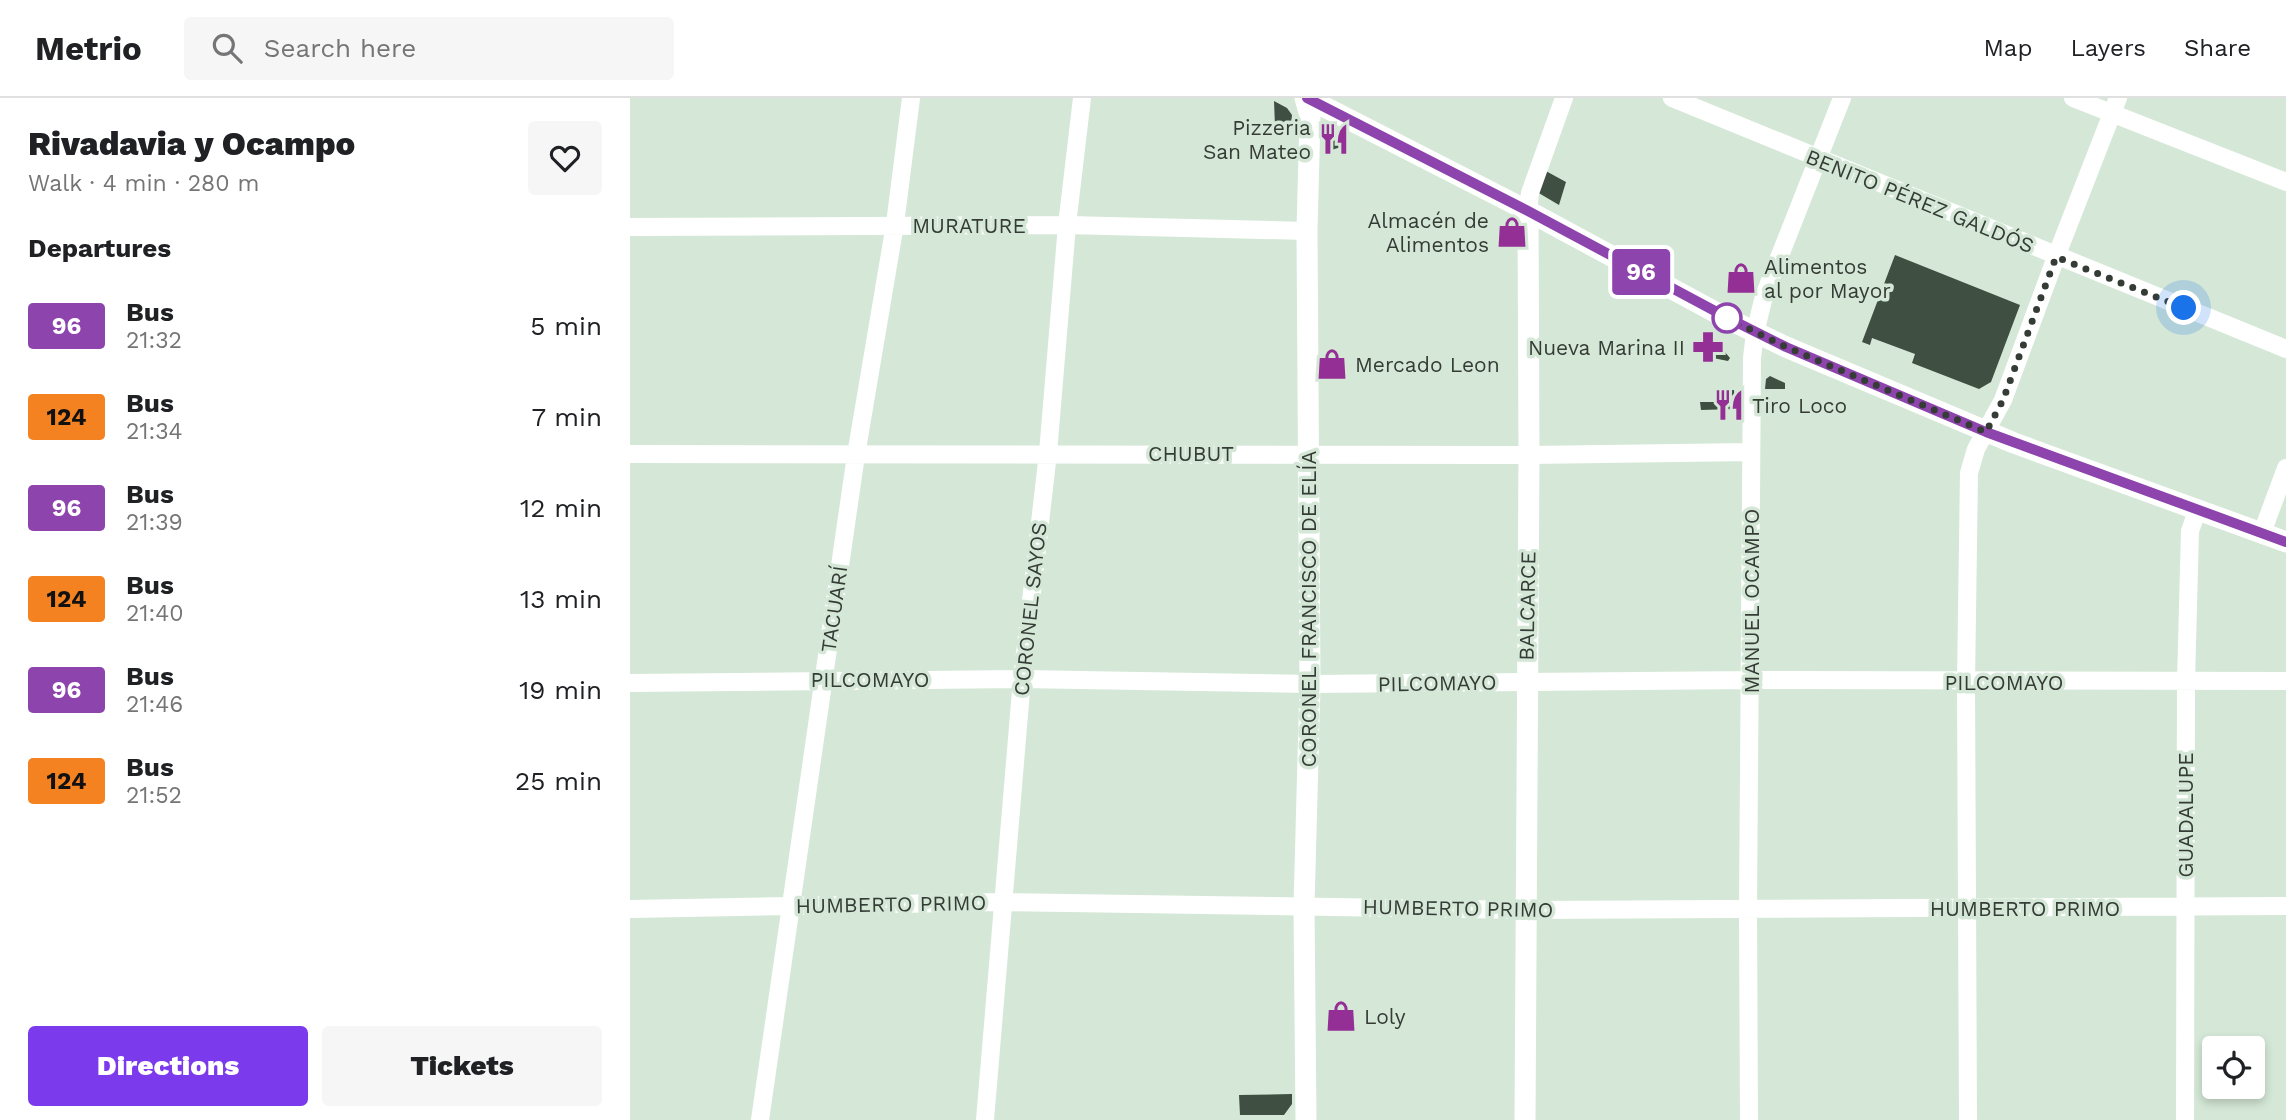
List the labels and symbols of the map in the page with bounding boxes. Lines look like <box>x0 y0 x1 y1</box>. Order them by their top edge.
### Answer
place label: Pizzeria San Mateo <box>1203 115 1311 164</box>
restaurant icon: Pizzeria San Mateo <box>1317 122 1351 156</box>
street label: BENITO PÉREZ GALDÓS <box>1802 144 2038 258</box>
place label: Almacén de Alimentos <box>1367 208 1489 257</box>
street label: MURATURE <box>912 213 1026 238</box>
shop icon: Almacén de Alimentos <box>1495 215 1529 249</box>
line badge: 96 <box>1609 249 1672 295</box>
place label: Alimentos al por Mayor <box>1764 254 1891 303</box>
shop icon: Alimentos al por Mayor <box>1724 261 1758 295</box>
your location <box>2166 290 2201 325</box>
unlabelled marker <box>1712 303 1742 333</box>
pharmacy icon: Nueva Marina II <box>1691 330 1725 364</box>
place label: Nueva Marina II <box>1528 335 1685 360</box>
shop icon: Mercado Leon <box>1315 347 1349 381</box>
place label: Mercado Leon <box>1355 352 1500 377</box>
restaurant icon: Tiro Loco <box>1712 388 1746 422</box>
place label: Tiro Loco <box>1752 393 1847 418</box>
street label: CHUBUT <box>1148 441 1234 466</box>
street label: CORONEL FRANCISCO DE ELÍA <box>1296 450 1321 767</box>
street label: MANUEL OCAMPO <box>1739 508 1764 694</box>
street label: CORONEL SAYOS <box>1008 521 1052 697</box>
street label: BALCARCE <box>1514 551 1540 661</box>
street label: TACUARÍ <box>816 564 852 654</box>
street label: PILCOMAYO <box>811 667 929 692</box>
street label: PILCOMAYO <box>1377 669 1497 697</box>
street label: PILCOMAYO <box>1945 670 2063 695</box>
street label: GUADALUPE <box>2173 752 2198 878</box>
street label: HUMBERTO PRIMO <box>795 890 987 918</box>
street label: HUMBERTO PRIMO <box>1362 894 1554 922</box>
street label: HUMBERTO PRIMO <box>1930 896 2120 921</box>
shop icon: Loly <box>1324 999 1358 1033</box>
place label: Loly <box>1364 1004 1406 1029</box>

